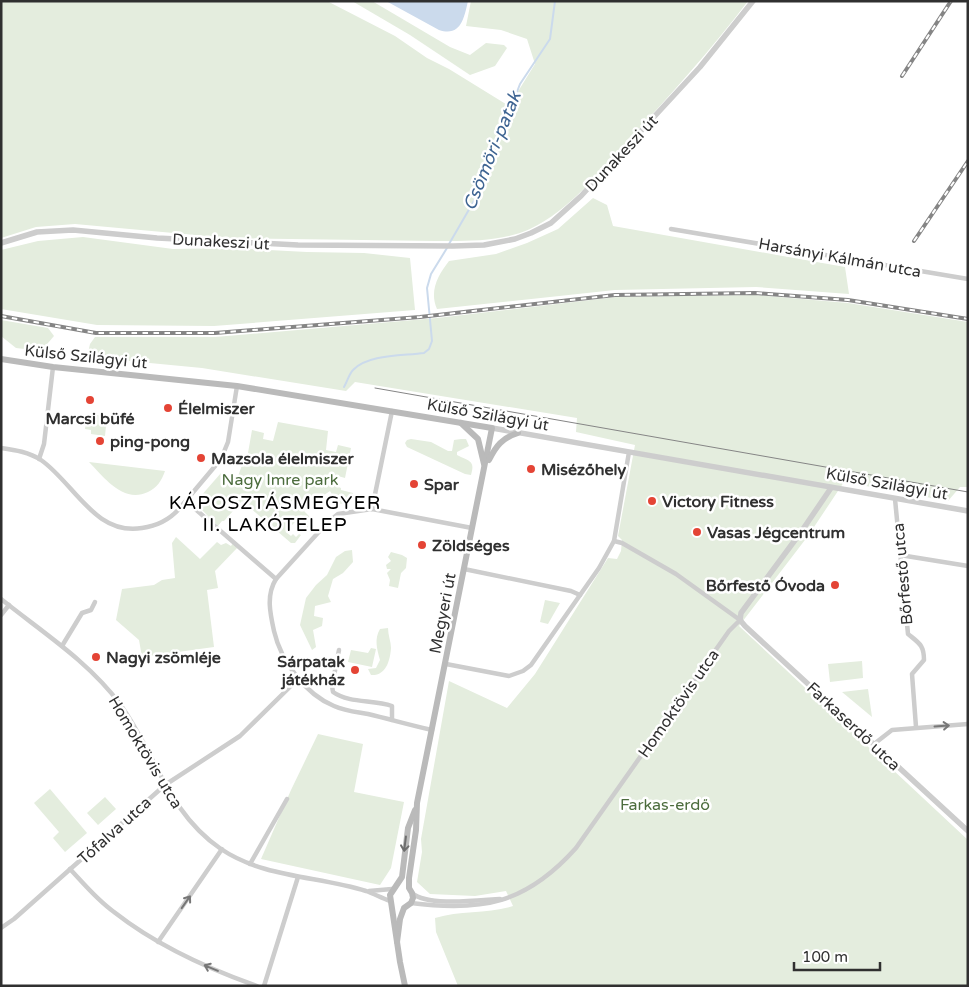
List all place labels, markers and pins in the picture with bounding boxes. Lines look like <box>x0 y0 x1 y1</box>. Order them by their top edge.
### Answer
marker: Marcsi büfé <box>84 394 96 406</box>
place label: Élelmiszer <box>178 399 256 419</box>
marker: Élelmiszer <box>162 402 174 414</box>
place label: Marcsi büfé <box>45 409 135 429</box>
place label: ping-pong <box>110 432 190 452</box>
marker: ping-pong <box>94 435 106 447</box>
place label: Mazsola élelmiszer <box>211 449 354 469</box>
marker: Mazsola élelmiszer <box>195 452 207 464</box>
place label: Misézőhely <box>541 460 626 480</box>
marker: Misézőhely <box>525 463 537 475</box>
place label: Spar <box>424 475 460 495</box>
marker: Spar <box>408 478 420 490</box>
place label: Victory Fitness <box>662 492 774 512</box>
marker: Victory Fitness <box>646 495 658 507</box>
place label: Vasas Jégcentrum <box>707 523 845 543</box>
marker: Vasas Jégcentrum <box>691 526 703 538</box>
place label: Zöldséges <box>432 536 510 556</box>
marker: Zöldséges <box>416 539 428 551</box>
place label: Bőrfestő Óvoda <box>706 576 825 596</box>
marker: Bőrfestő Óvoda <box>829 579 841 591</box>
place label: Nagyi zsömléje <box>106 648 221 668</box>
marker: Nagyi zsömléje <box>90 651 102 663</box>
place label: Sárpatak játékház <box>277 652 345 690</box>
marker: Sárpatak játékház <box>349 664 361 676</box>

